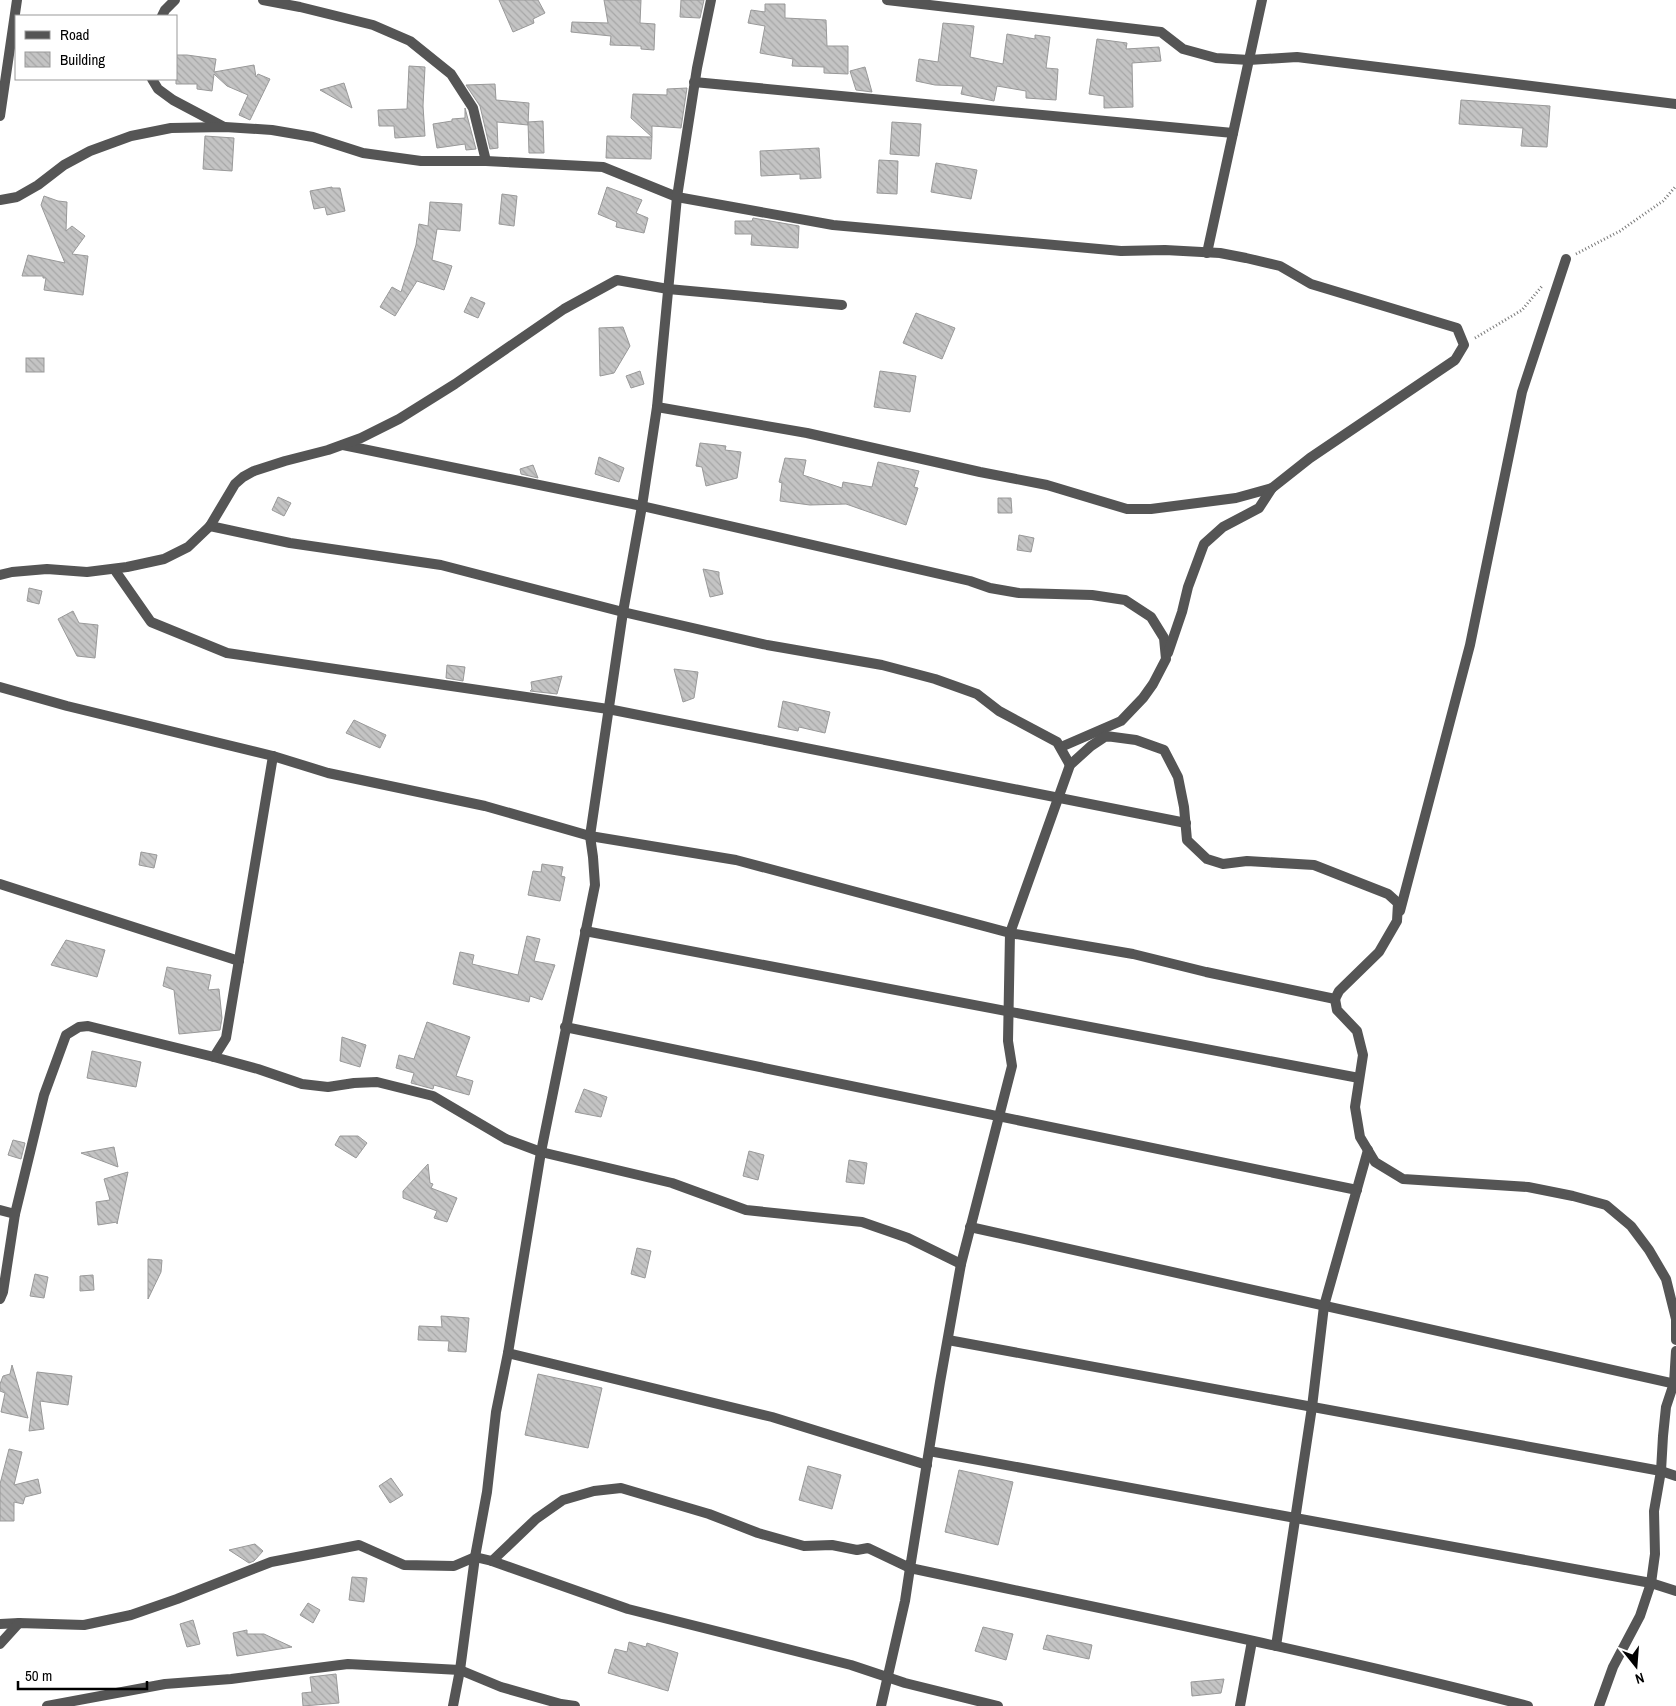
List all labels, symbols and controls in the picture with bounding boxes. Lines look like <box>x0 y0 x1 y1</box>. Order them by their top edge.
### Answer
legend <box>15 15 178 80</box>
text: Road <box>60 24 89 45</box>
text: Building <box>60 49 105 70</box>
north arrow <box>1611 1641 1661 1691</box>
scale bar <box>18 1658 146 1690</box>
text: 50 m <box>25 1665 52 1686</box>
text: N <box>1633 1669 1646 1688</box>

